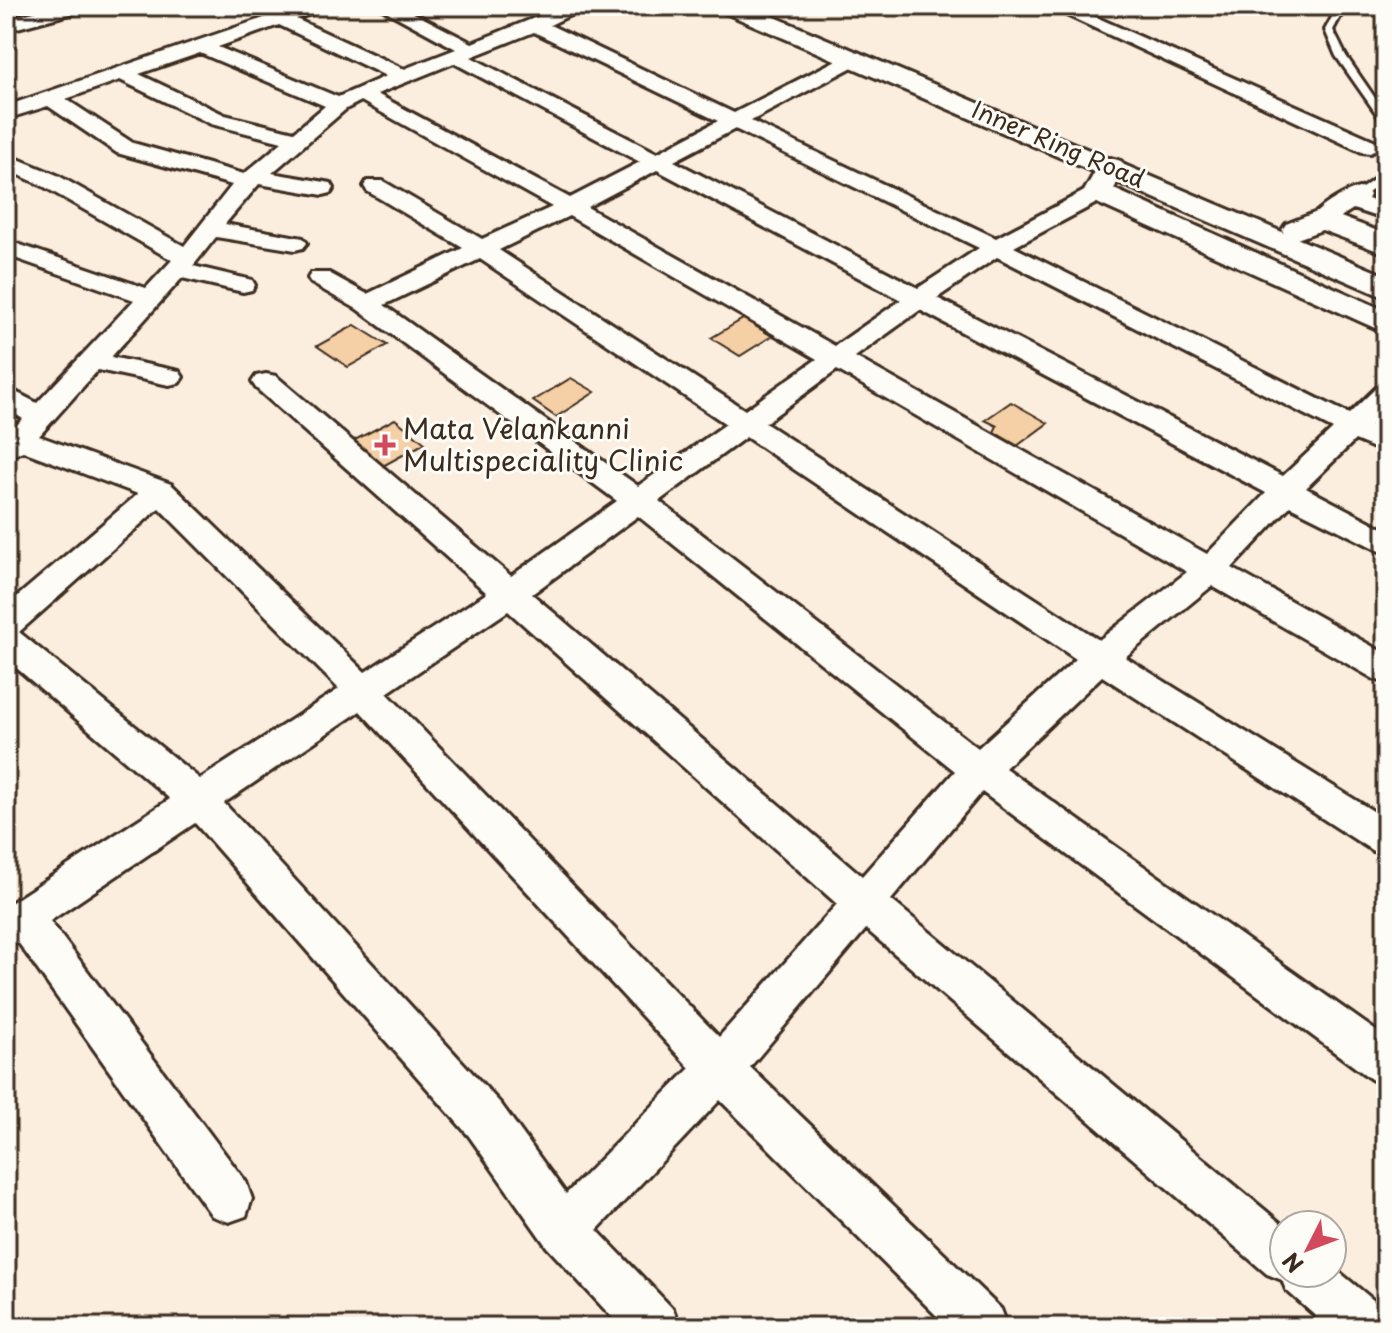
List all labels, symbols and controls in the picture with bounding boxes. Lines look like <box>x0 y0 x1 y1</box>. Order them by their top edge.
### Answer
street label: Inner Ring Road <box>967 90 1151 196</box>
place label: Mata Velankanni Multispeciality Clinic <box>403 406 683 481</box>
marker: Mata Velankanni Multispeciality Clinic <box>374 434 396 456</box>
north arrow <box>1268 1209 1348 1289</box>
text: N <box>1274 1246 1310 1281</box>

